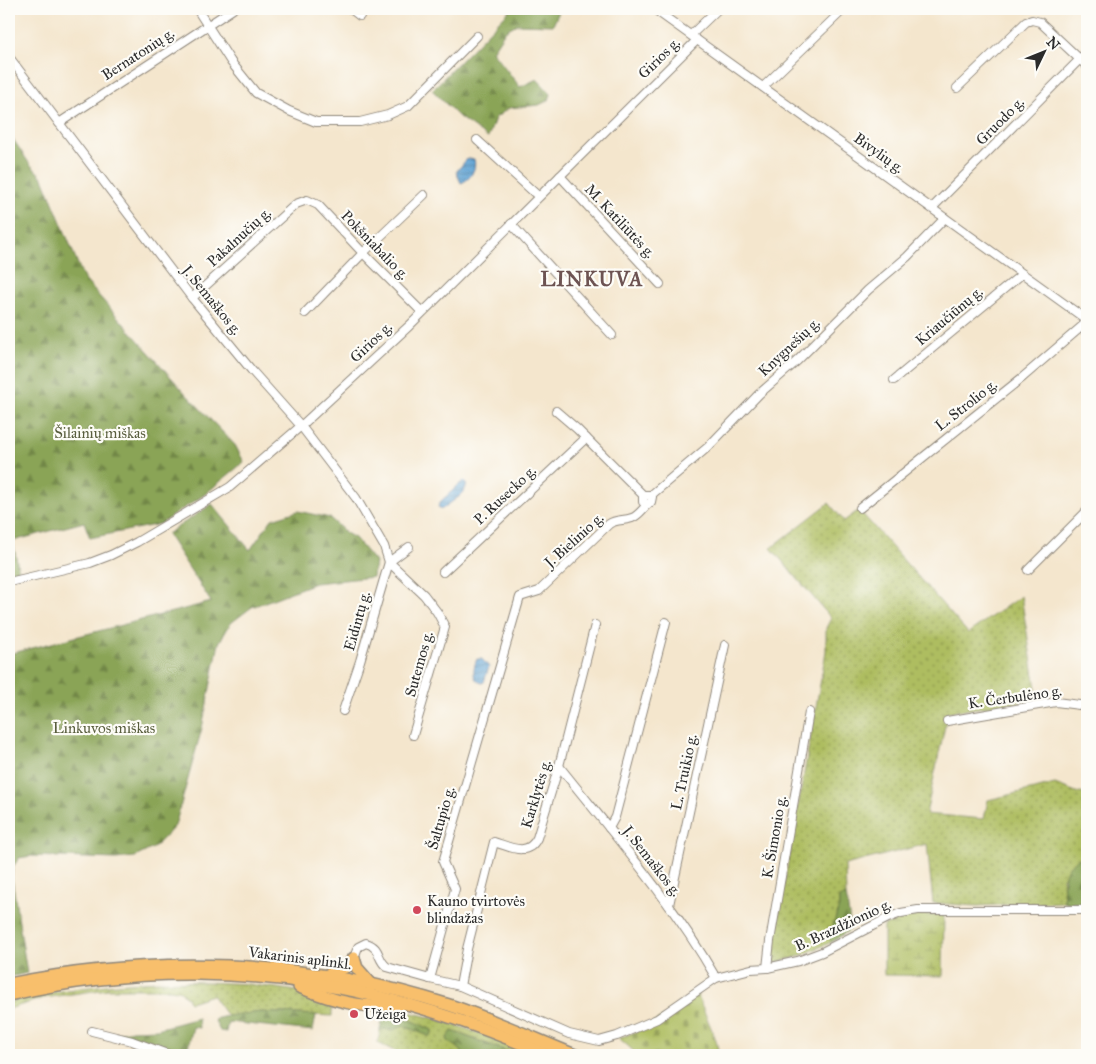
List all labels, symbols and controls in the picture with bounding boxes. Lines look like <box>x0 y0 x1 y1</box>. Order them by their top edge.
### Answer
street label: Bernatonių g. <box>98 24 178 84</box>
north arrow <box>1018 28 1068 78</box>
text: N <box>1043 33 1063 54</box>
street label: Girios g. <box>634 34 684 82</box>
street label: Gruodo g. <box>972 93 1028 149</box>
street label: Bivylių g. <box>850 129 908 177</box>
street label: M. Katiliūtės g. <box>581 180 659 262</box>
street label: Pakalnučių g. <box>203 204 275 270</box>
street label: Pokšniabalio g. <box>337 207 413 283</box>
street label: J. Semaškos g. <box>176 260 246 339</box>
district label: LINKUVA <box>540 267 644 291</box>
street label: Kriaučiūnų g. <box>912 283 986 349</box>
street label: Knygnešių g. <box>754 314 824 380</box>
street label: Girios g. <box>346 318 396 366</box>
street label: L. Strolio g. <box>931 375 1001 435</box>
park label: Šilainių miškas <box>54 423 146 442</box>
street label: P. Rusecko g. <box>470 462 540 528</box>
street label: J. Bielinio g. <box>539 509 608 573</box>
street label: Eidintų g. <box>340 589 374 653</box>
street label: Sutemos g. <box>401 629 437 699</box>
street label: K. Čerbulėno g. <box>967 681 1063 712</box>
park label: Linkuvos miškas <box>53 719 155 737</box>
street label: L. Truikio g. <box>667 732 701 812</box>
street label: Karklytės g. <box>517 758 555 830</box>
street label: Šaltupio g. <box>422 784 459 852</box>
street label: K. Šimonio g. <box>757 794 790 880</box>
street label: J. Semaškos g. <box>617 821 685 900</box>
place label: Kauno tvirtovės blindažas <box>427 892 525 927</box>
street label: B. Brazdžionio g. <box>792 895 894 955</box>
marker: Kauno tvirtovės blindažas <box>411 904 423 916</box>
street label: Vakarinis aplinkl. <box>246 943 353 973</box>
place label: Užeiga <box>364 1005 407 1023</box>
marker: Užeiga <box>348 1008 360 1020</box>

